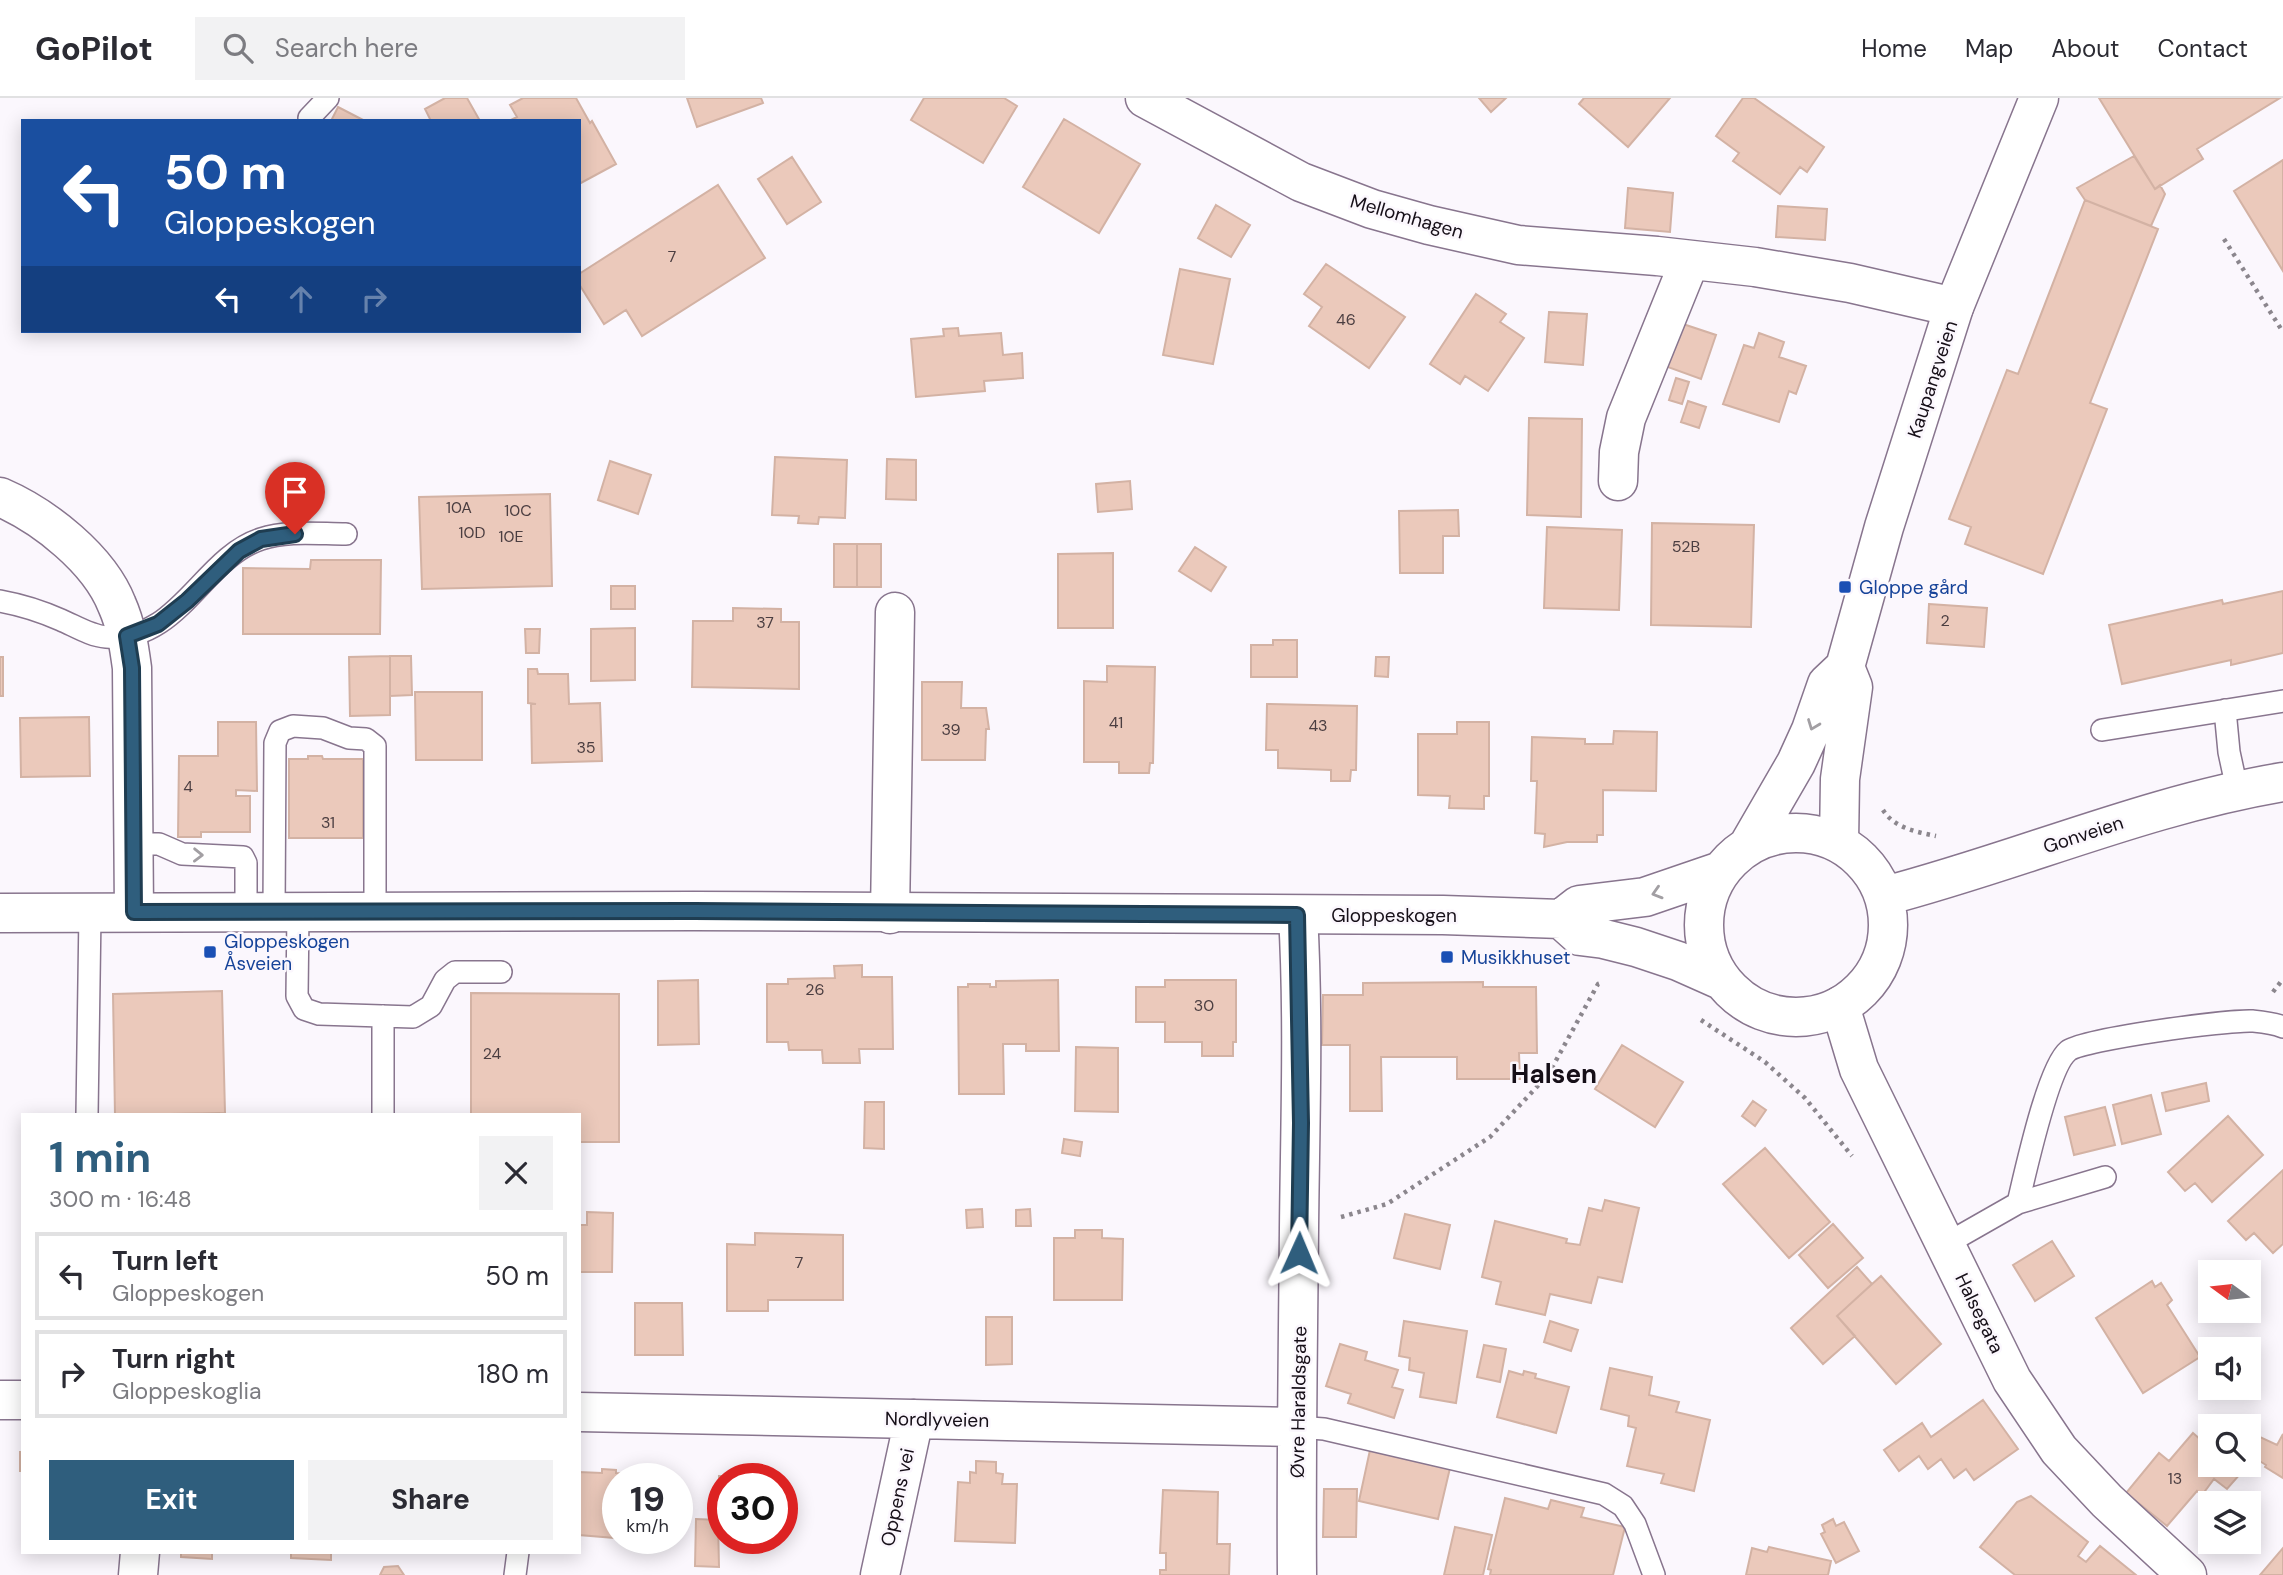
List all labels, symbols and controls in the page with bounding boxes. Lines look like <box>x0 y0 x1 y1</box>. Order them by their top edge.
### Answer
search box <box>195 17 685 80</box>
text: GoPilot <box>35 27 153 70</box>
icon: search <box>219 29 257 67</box>
text: Search here <box>275 31 418 65</box>
text: Home <box>1861 33 1927 64</box>
text: Map <box>1965 33 2013 64</box>
text: About <box>2051 33 2120 64</box>
text: Contact <box>2158 33 2248 64</box>
text: 50 m <box>164 140 287 204</box>
icon: left <box>49 147 140 238</box>
street label: Mellomhagen <box>1347 188 1466 245</box>
text: Gloppeskogen <box>164 202 376 244</box>
house number: 7 <box>668 246 676 267</box>
icon: left <box>209 280 247 318</box>
icon: ahead <box>282 280 320 318</box>
icon: right <box>355 280 393 318</box>
house number: 46 <box>1336 309 1356 330</box>
street label: Kaupangveien <box>1902 317 1963 441</box>
pin <box>265 462 325 534</box>
icon: arrive <box>276 473 314 511</box>
house number: 10A <box>446 497 472 518</box>
house number: 10C <box>504 500 532 521</box>
house number: 10D <box>459 522 485 543</box>
house number: 10E <box>499 526 523 547</box>
house number: 52B <box>1672 536 1700 557</box>
place label: Gloppe gård <box>1859 575 1968 600</box>
marker: Gloppe gård <box>1837 579 1853 595</box>
house number: 2 <box>1940 610 1950 631</box>
house number: 37 <box>756 612 774 633</box>
house number: 41 <box>1109 712 1123 733</box>
house number: 43 <box>1308 715 1328 736</box>
one-way arrow <box>1807 718 1821 730</box>
house number: 39 <box>941 719 961 740</box>
house number: 35 <box>576 737 596 758</box>
house number: 4 <box>183 776 193 797</box>
street label: Gonveien <box>2040 810 2126 859</box>
house number: 31 <box>321 812 335 833</box>
one-way arrow <box>193 847 204 862</box>
one-way arrow <box>1651 885 1663 900</box>
street label: Gloppeskogen <box>1331 903 1457 928</box>
place label: Gloppeskogen Åsveien <box>224 929 350 976</box>
marker: Gloppeskogen Åsveien <box>202 944 218 960</box>
place label: Musikkhuset <box>1461 945 1570 970</box>
marker: Musikkhuset <box>1439 949 1455 965</box>
house number: 26 <box>805 979 825 1000</box>
house number: 30 <box>1194 995 1214 1016</box>
house number: 24 <box>483 1043 502 1064</box>
district label: Halsen <box>1511 1057 1597 1091</box>
text: 1 min <box>49 1130 151 1185</box>
button: close <box>479 1136 553 1210</box>
text: 300 m · 16:48 <box>49 1184 192 1214</box>
position arrow <box>1262 1216 1336 1290</box>
text: Turn left <box>112 1244 219 1278</box>
house number: 7 <box>795 1252 803 1273</box>
icon: left <box>53 1257 91 1295</box>
text: 50 m <box>485 1259 549 1293</box>
north arrow <box>2198 1260 2261 1323</box>
map controls <box>2198 1260 2261 1554</box>
street label: Halsegata <box>1949 1269 2010 1357</box>
text: Gloppeskogen <box>112 1278 264 1308</box>
street label: Øvre Haraldsgate <box>1285 1326 1312 1478</box>
button: sound <box>2198 1337 2261 1400</box>
text: Turn right <box>112 1342 236 1376</box>
icon: right <box>53 1355 91 1393</box>
text: 180 m <box>477 1357 549 1391</box>
text: Gloppeskoglia <box>112 1376 262 1406</box>
street label: Nordlyveien <box>885 1406 989 1433</box>
button: search <box>2198 1414 2261 1477</box>
street label: Oppens vei <box>875 1446 920 1548</box>
button: Exit <box>49 1460 294 1540</box>
button: Share <box>308 1460 553 1540</box>
speed limit sign: 30 <box>707 1463 798 1554</box>
house number: 13 <box>2168 1468 2182 1489</box>
text: 19 <box>630 1476 665 1522</box>
button: layers <box>2198 1491 2261 1554</box>
text: km/h <box>626 1514 669 1538</box>

